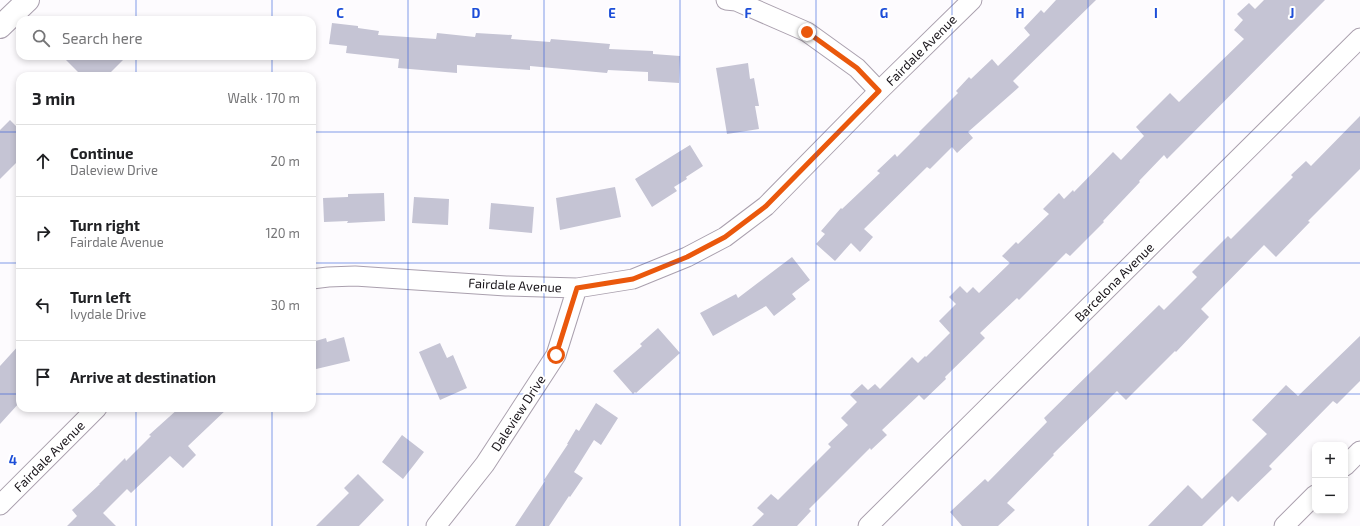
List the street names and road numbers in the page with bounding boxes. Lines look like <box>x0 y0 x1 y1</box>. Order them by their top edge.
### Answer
street label: Fairdale Avenue <box>882 11 960 89</box>
street label: Barcelona Avenue <box>1071 239 1157 325</box>
street label: Fairdale Avenue <box>468 275 562 295</box>
street label: Daleview Drive <box>487 372 549 454</box>
street label: Fairdale Avenue <box>10 417 88 495</box>

